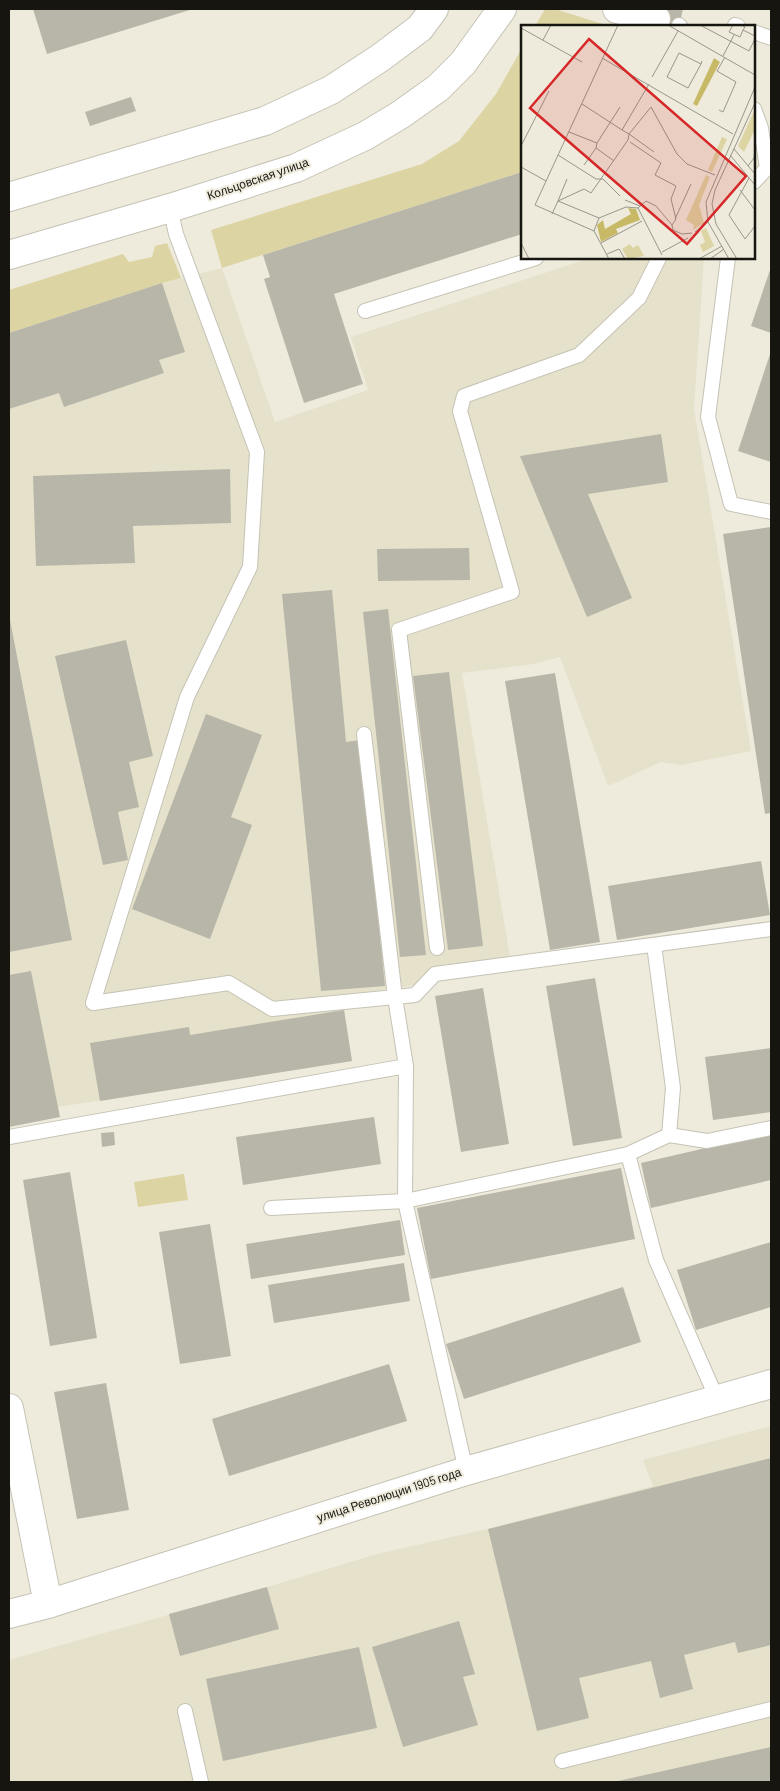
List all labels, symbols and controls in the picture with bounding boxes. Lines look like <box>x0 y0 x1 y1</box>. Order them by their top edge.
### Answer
inset map <box>521 25 755 259</box>
street label: Кольцовская улица <box>205 154 311 203</box>
street label: улица Революции 1905 года <box>315 1464 463 1525</box>

